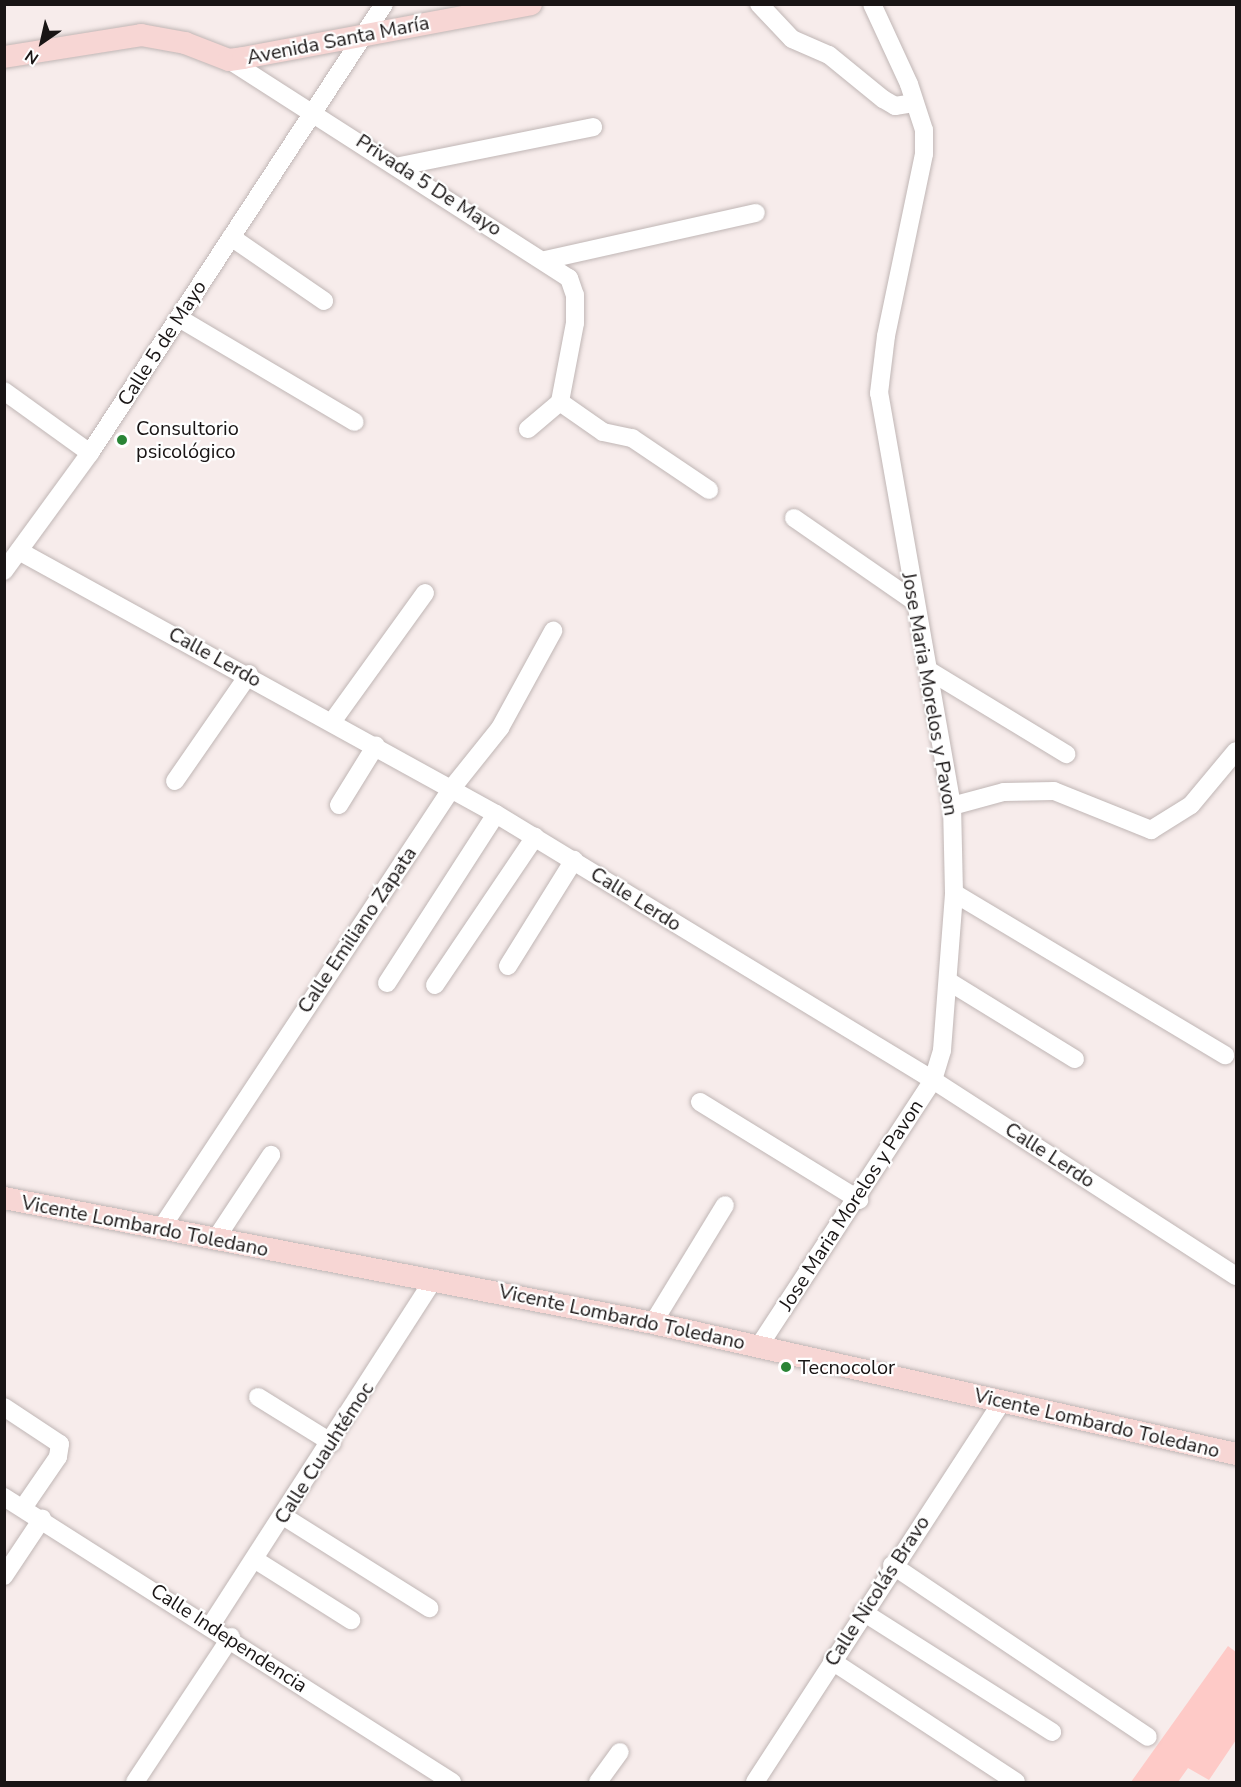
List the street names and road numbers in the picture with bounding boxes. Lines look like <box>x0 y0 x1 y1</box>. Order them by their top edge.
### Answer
street label: Avenida Santa María <box>245 11 431 69</box>
street label: Privada 5 De Mayo <box>352 129 506 241</box>
street label: Calle 5 de Mayo <box>113 276 211 410</box>
street label: Jose Maria Morelos y Pavon <box>897 571 963 817</box>
street label: Calle Lerdo <box>164 622 266 692</box>
street label: Calle Emiliano Zapata <box>292 842 422 1018</box>
street label: Calle Lerdo <box>586 862 686 936</box>
street label: Jose Maria Morelos y Pavon <box>774 1095 928 1315</box>
street label: Calle Lerdo <box>1000 1117 1100 1193</box>
street label: Vicente Lombardo Toledano <box>19 1190 271 1262</box>
street label: Vicente Lombardo Toledano <box>497 1279 747 1355</box>
street label: Calle Cuauhtémoc <box>269 1378 379 1528</box>
street label: Vicente Lombardo Toledano <box>972 1383 1222 1463</box>
street label: Calle Nicolás Bravo <box>819 1511 935 1671</box>
street label: Calle Independencia <box>146 1578 312 1698</box>

